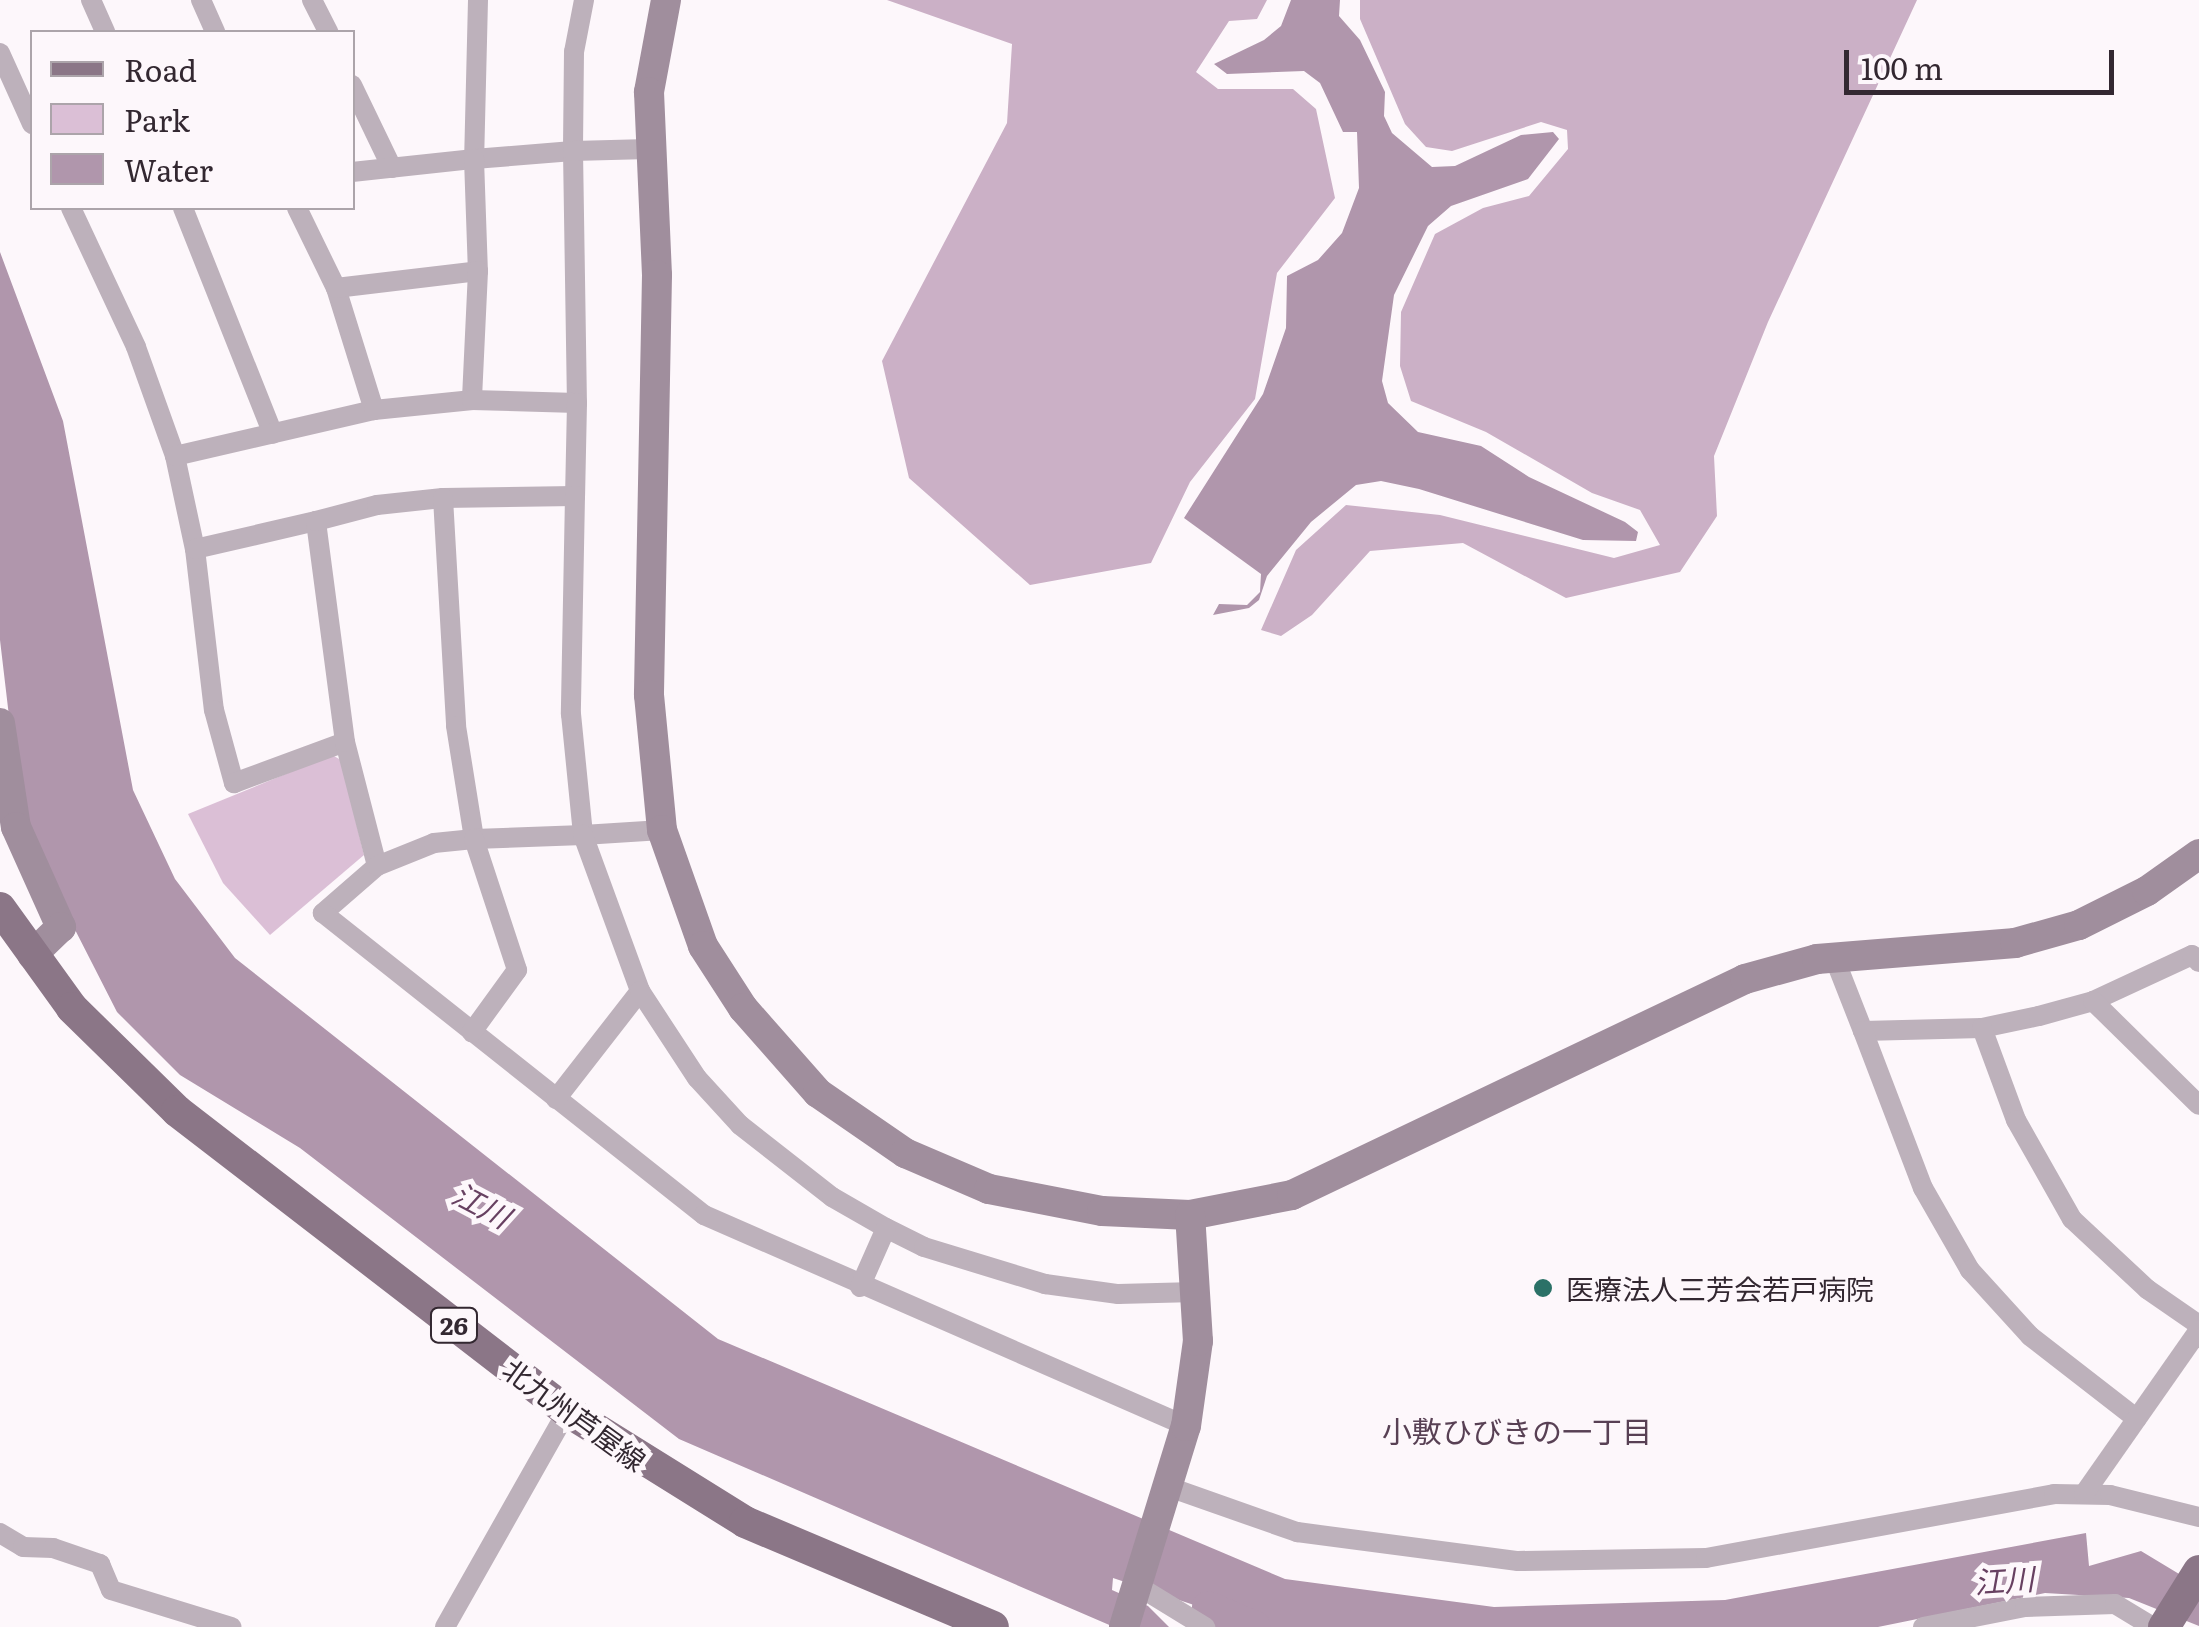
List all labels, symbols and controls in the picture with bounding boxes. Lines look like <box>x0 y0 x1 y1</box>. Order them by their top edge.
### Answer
legend <box>30 30 355 210</box>
scale bar <box>1849 30 2119 92</box>
text: 100 m <box>1861 45 1943 89</box>
text: Road <box>124 47 197 91</box>
text: Park <box>124 97 190 141</box>
text: Water <box>124 147 213 191</box>
water label: 江川 <box>447 1174 517 1234</box>
place label: 医療法人三芳会若戸病院 <box>1566 1271 1874 1305</box>
marker: 医療法人三芳会若戸病院 <box>1530 1275 1556 1301</box>
road number: 26 <box>429 1305 479 1345</box>
street label: 北九州芦屋線 <box>497 1351 653 1477</box>
district label: 小敷ひびきの一丁目 <box>1382 1412 1652 1448</box>
water label: 江川 <box>1973 1559 2035 1599</box>

